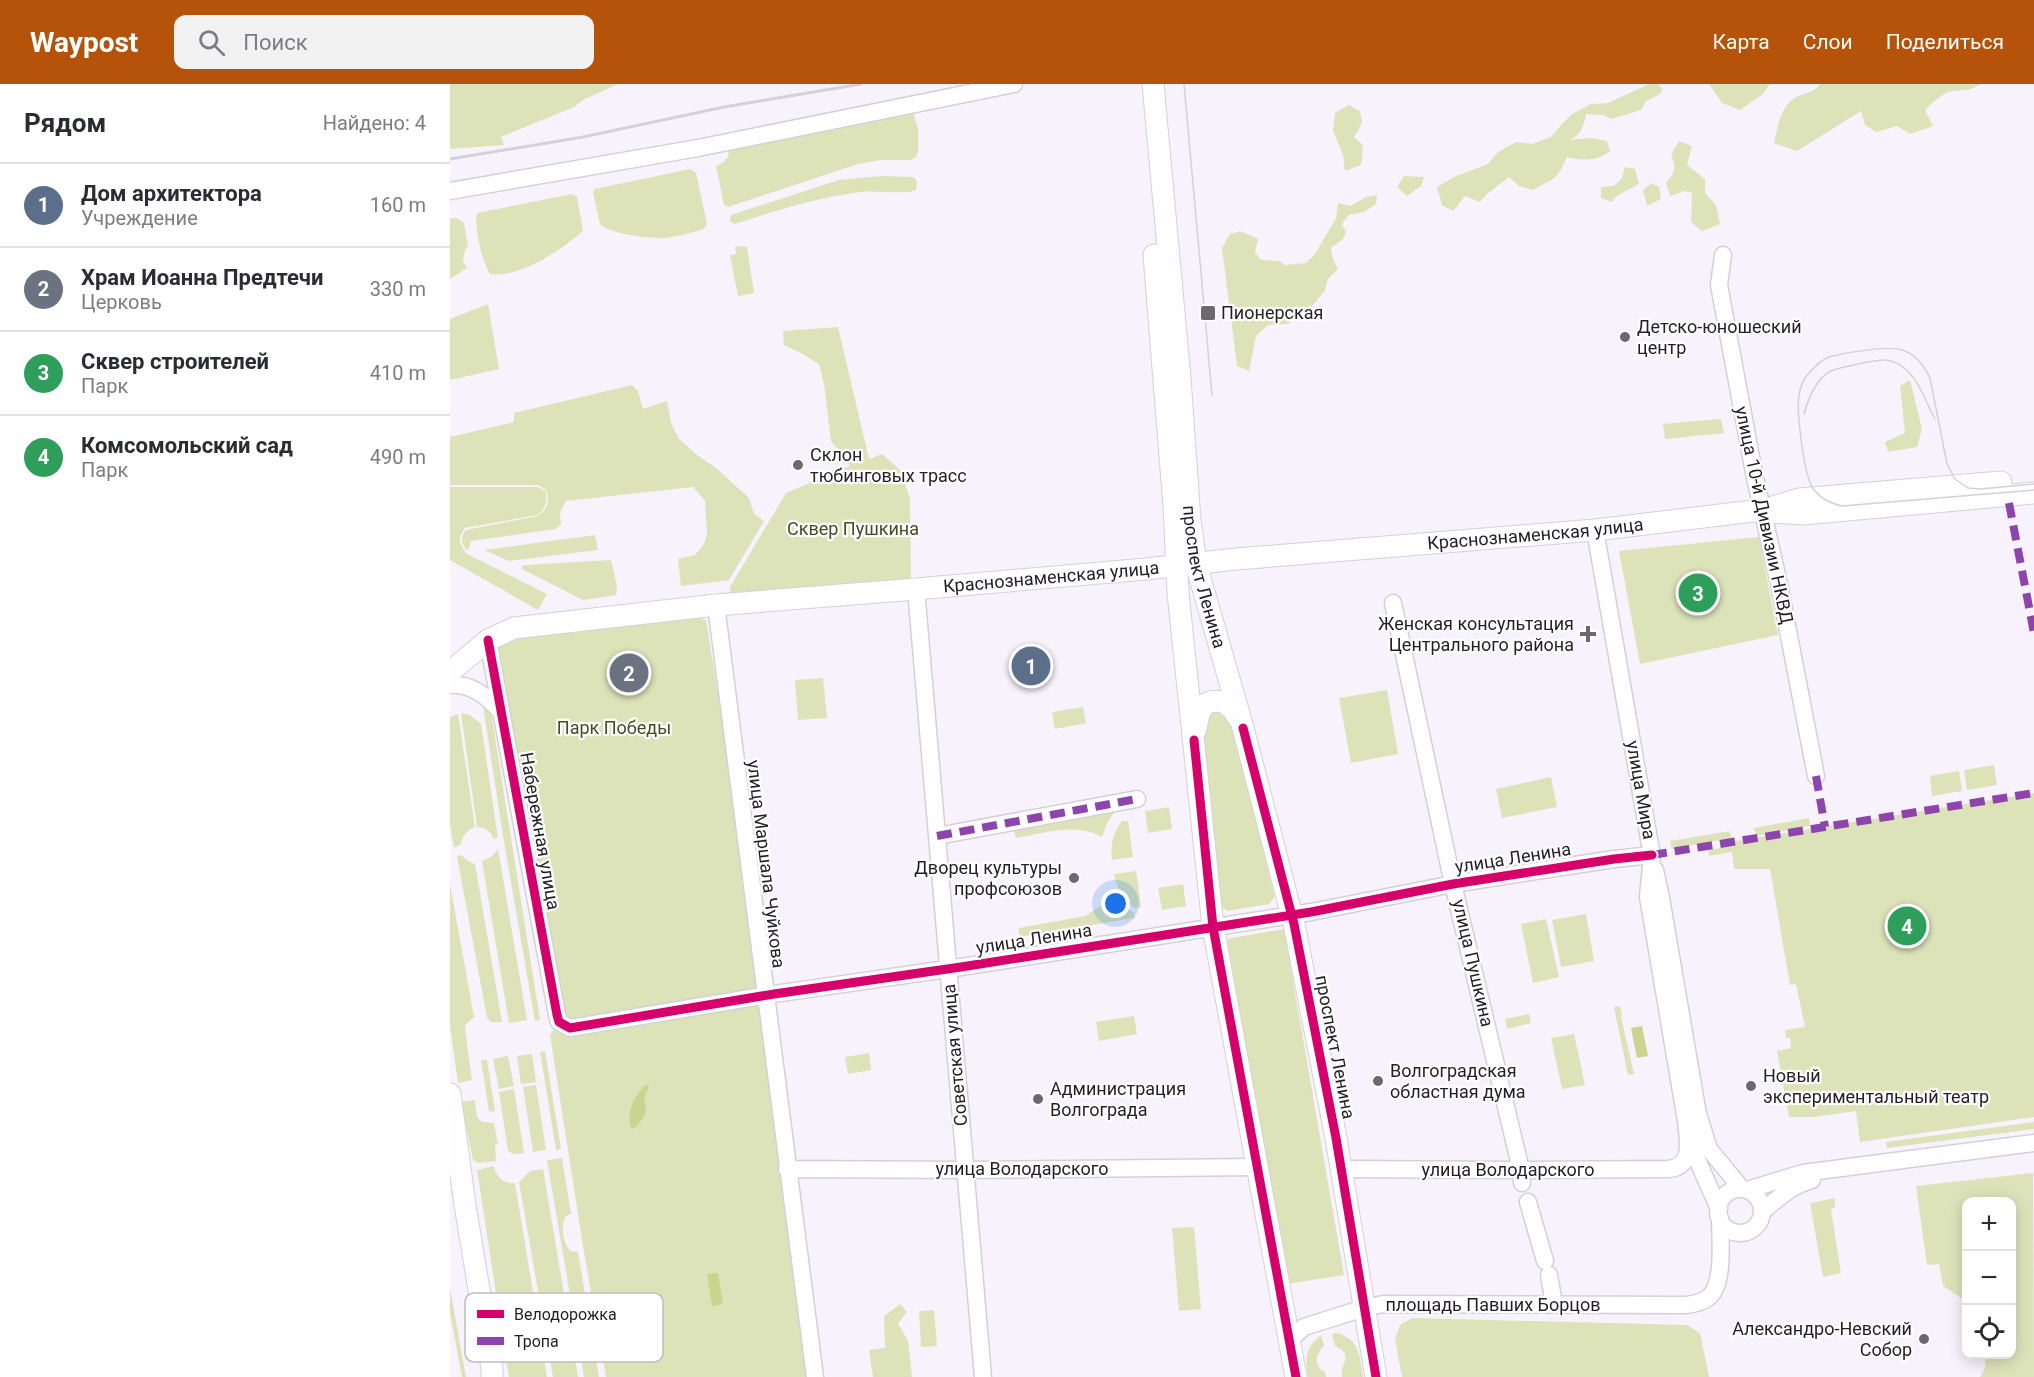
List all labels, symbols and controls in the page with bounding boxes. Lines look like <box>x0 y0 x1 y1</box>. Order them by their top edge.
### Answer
search box <box>174 15 594 69</box>
text: Waypost <box>30 26 138 59</box>
icon: search <box>195 26 228 59</box>
text: Поиск <box>243 30 308 55</box>
text: Карта <box>1713 30 1770 54</box>
text: Слои <box>1803 30 1853 54</box>
text: Поделиться <box>1886 30 2004 54</box>
text: Рядом <box>24 108 106 138</box>
text: Найдено: 4 <box>323 111 426 135</box>
text: Дом архитектора <box>81 181 262 206</box>
text: 1 <box>38 193 49 217</box>
text: 160 m <box>370 193 426 217</box>
text: Учреждение <box>81 206 198 230</box>
text: Храм Иоанна Предтечи <box>81 265 324 290</box>
text: 2 <box>38 277 49 301</box>
text: 330 m <box>370 277 426 301</box>
text: Церковь <box>81 290 162 314</box>
place label: Пионерская <box>1221 302 1323 323</box>
marker: Пионерская <box>1199 304 1217 322</box>
place label: Детско-юношеский центр <box>1637 316 1802 358</box>
marker: Детско-юношеский центр <box>1618 330 1632 344</box>
text: Сквер строителей <box>81 349 269 374</box>
text: 3 <box>38 361 49 385</box>
text: 410 m <box>370 361 426 385</box>
text: Парк <box>81 374 128 398</box>
street label: улица 10-й Дивизии НКВД <box>1731 404 1798 626</box>
text: Комсомольский сад <box>81 433 293 458</box>
place label: Склон тюбинговых трасс <box>810 444 967 486</box>
text: 4 <box>38 445 49 469</box>
text: 490 m <box>370 445 426 469</box>
text: Парк <box>81 458 128 482</box>
marker: Склон тюбинговых трасс <box>791 458 805 472</box>
street label: проспект Ленина <box>1179 505 1231 651</box>
street label: Краснознаменская улица <box>1426 513 1644 554</box>
park label: Сквер Пушкина <box>787 518 919 539</box>
street label: Краснознаменская улица <box>942 557 1160 597</box>
pin: 3 <box>1678 570 1718 616</box>
place label: Женская консультация Центрального района <box>1378 613 1574 655</box>
marker: Женская консультация Центрального района <box>1579 625 1597 643</box>
pin: 1 <box>1012 644 1050 688</box>
pin: 2 <box>610 650 648 696</box>
park label: Парк Победы <box>557 717 671 738</box>
street label: улица Мира <box>1622 739 1661 841</box>
street label: Набережная улица <box>516 751 565 911</box>
street label: улица Маршала Чуйкова <box>743 759 790 969</box>
street label: улица Ленина <box>1453 838 1572 877</box>
place label: Дворец культуры профсоюзов <box>914 857 1062 899</box>
marker: Дворец культуры профсоюзов <box>1067 871 1081 885</box>
your location <box>1101 889 1130 918</box>
street label: улица Пушкина <box>1449 897 1498 1029</box>
pin: 4 <box>1888 904 1926 948</box>
street label: улица Ленина <box>974 919 1093 958</box>
street label: проспект Ленина <box>1311 973 1360 1121</box>
street label: Советская улица <box>938 983 971 1127</box>
place label: Волгоградская областная дума <box>1390 1060 1526 1102</box>
place label: Новый экспериментальный театр <box>1763 1065 1989 1107</box>
marker: Волгоградская областная дума <box>1371 1074 1385 1088</box>
place label: Администрация Волгограда <box>1050 1078 1186 1120</box>
marker: Новый экспериментальный театр <box>1744 1079 1758 1093</box>
marker: Администрация Волгограда <box>1031 1092 1045 1106</box>
street label: улица Володарского <box>936 1158 1108 1179</box>
street label: улица Володарского <box>1422 1159 1594 1180</box>
map controls <box>1962 1197 2016 1359</box>
button: + <box>1962 1197 2016 1251</box>
button: − <box>1962 1251 2016 1305</box>
legend <box>465 1293 663 1362</box>
street label: площадь Павших Борцов <box>1385 1294 1601 1315</box>
text: Велодорожка <box>514 1305 617 1324</box>
button: locate <box>1962 1305 2016 1359</box>
place label: Александро-Невский Собор <box>1732 1318 1912 1360</box>
text: Тропа <box>514 1332 559 1351</box>
marker: Александро-Невский Собор <box>1917 1332 1931 1346</box>

